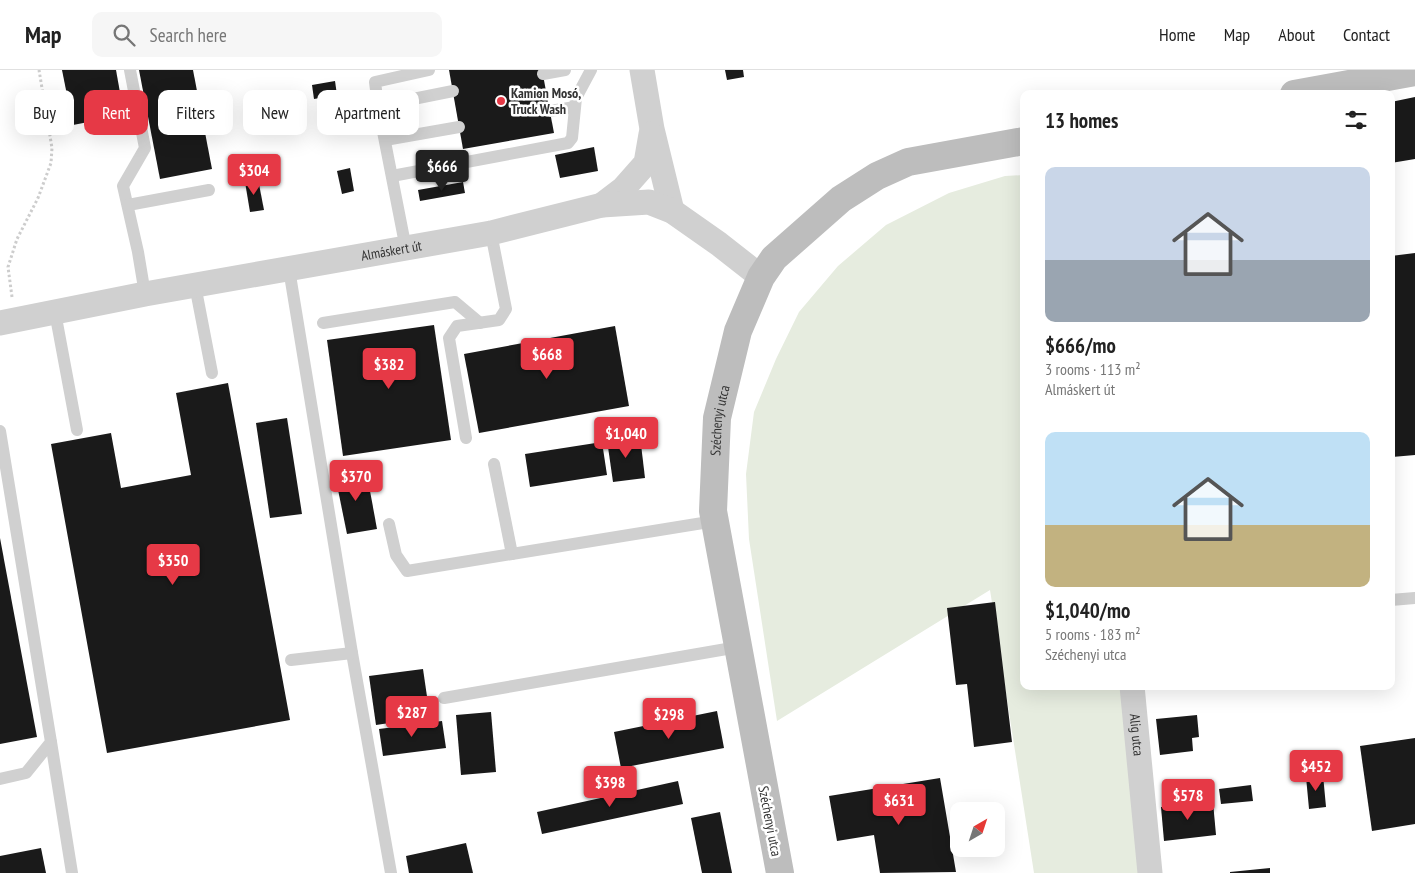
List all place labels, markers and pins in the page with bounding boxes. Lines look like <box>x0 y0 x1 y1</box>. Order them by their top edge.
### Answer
place label: Kamion Mosó, Truck Wash <box>511 84 581 118</box>
marker: Kamion Mosó, Truck Wash <box>495 95 507 107</box>
pin: $666 <box>412 150 472 192</box>
pin: $304 <box>224 154 284 196</box>
pin: $668 <box>517 338 577 380</box>
pin: $382 <box>359 348 419 390</box>
pin: $1,040 <box>585 416 667 459</box>
pin: $370 <box>326 460 386 502</box>
pin: $350 <box>143 544 203 586</box>
pin: $287 <box>382 696 442 738</box>
pin: $298 <box>639 698 699 740</box>
pin: $452 <box>1286 750 1346 792</box>
pin: $398 <box>580 766 640 808</box>
pin: $578 <box>1158 778 1218 821</box>
pin: $631 <box>869 784 929 826</box>

